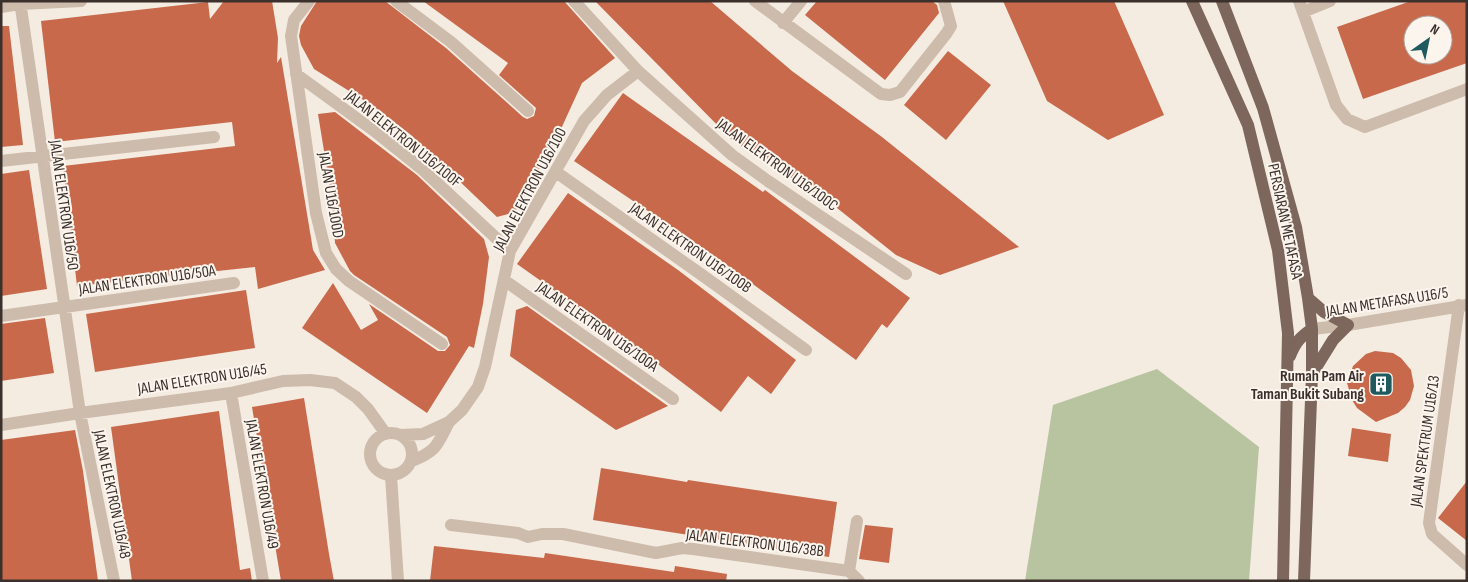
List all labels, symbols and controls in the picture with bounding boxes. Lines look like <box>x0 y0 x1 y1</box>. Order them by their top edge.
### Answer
north arrow <box>1403 15 1453 65</box>
text: N <box>1427 20 1443 39</box>
street label: JALAN ELEKTRON U16/100F <box>340 86 465 192</box>
street label: JALAN ELEKTRON U16/100C <box>712 114 842 216</box>
street label: JALAN ELEKTRON U16/100 <box>489 125 571 256</box>
street label: JALAN ELEKTRON U16/50 <box>45 138 82 272</box>
street label: JALAN U16/100D <box>313 150 347 240</box>
street label: PERSIARAN METAFASA <box>1263 162 1306 281</box>
street label: JALAN ELEKTRON U16/100B <box>625 198 755 298</box>
street label: JALAN ELEKTRON U16/50A <box>77 261 217 300</box>
street label: JALAN ELEKTRON U16/100A <box>532 277 662 376</box>
street label: JALAN METAFASA U16/5 <box>1324 283 1450 322</box>
street label: JALAN ELEKTRON U16/45 <box>135 360 268 399</box>
place label: Rumah Pam Air Taman Bukit Subang <box>1251 367 1364 404</box>
building icon: Rumah Pam Air Taman Bukit Subang <box>1368 371 1394 397</box>
street label: JALAN SPEKTRUM U16/13 <box>1407 374 1444 509</box>
street label: JALAN ELEKTRON U16/49 <box>241 417 282 550</box>
street label: JALAN ELEKTRON U16/48 <box>88 427 134 560</box>
street label: JALAN ELEKTRON U16/38B <box>684 525 825 561</box>

